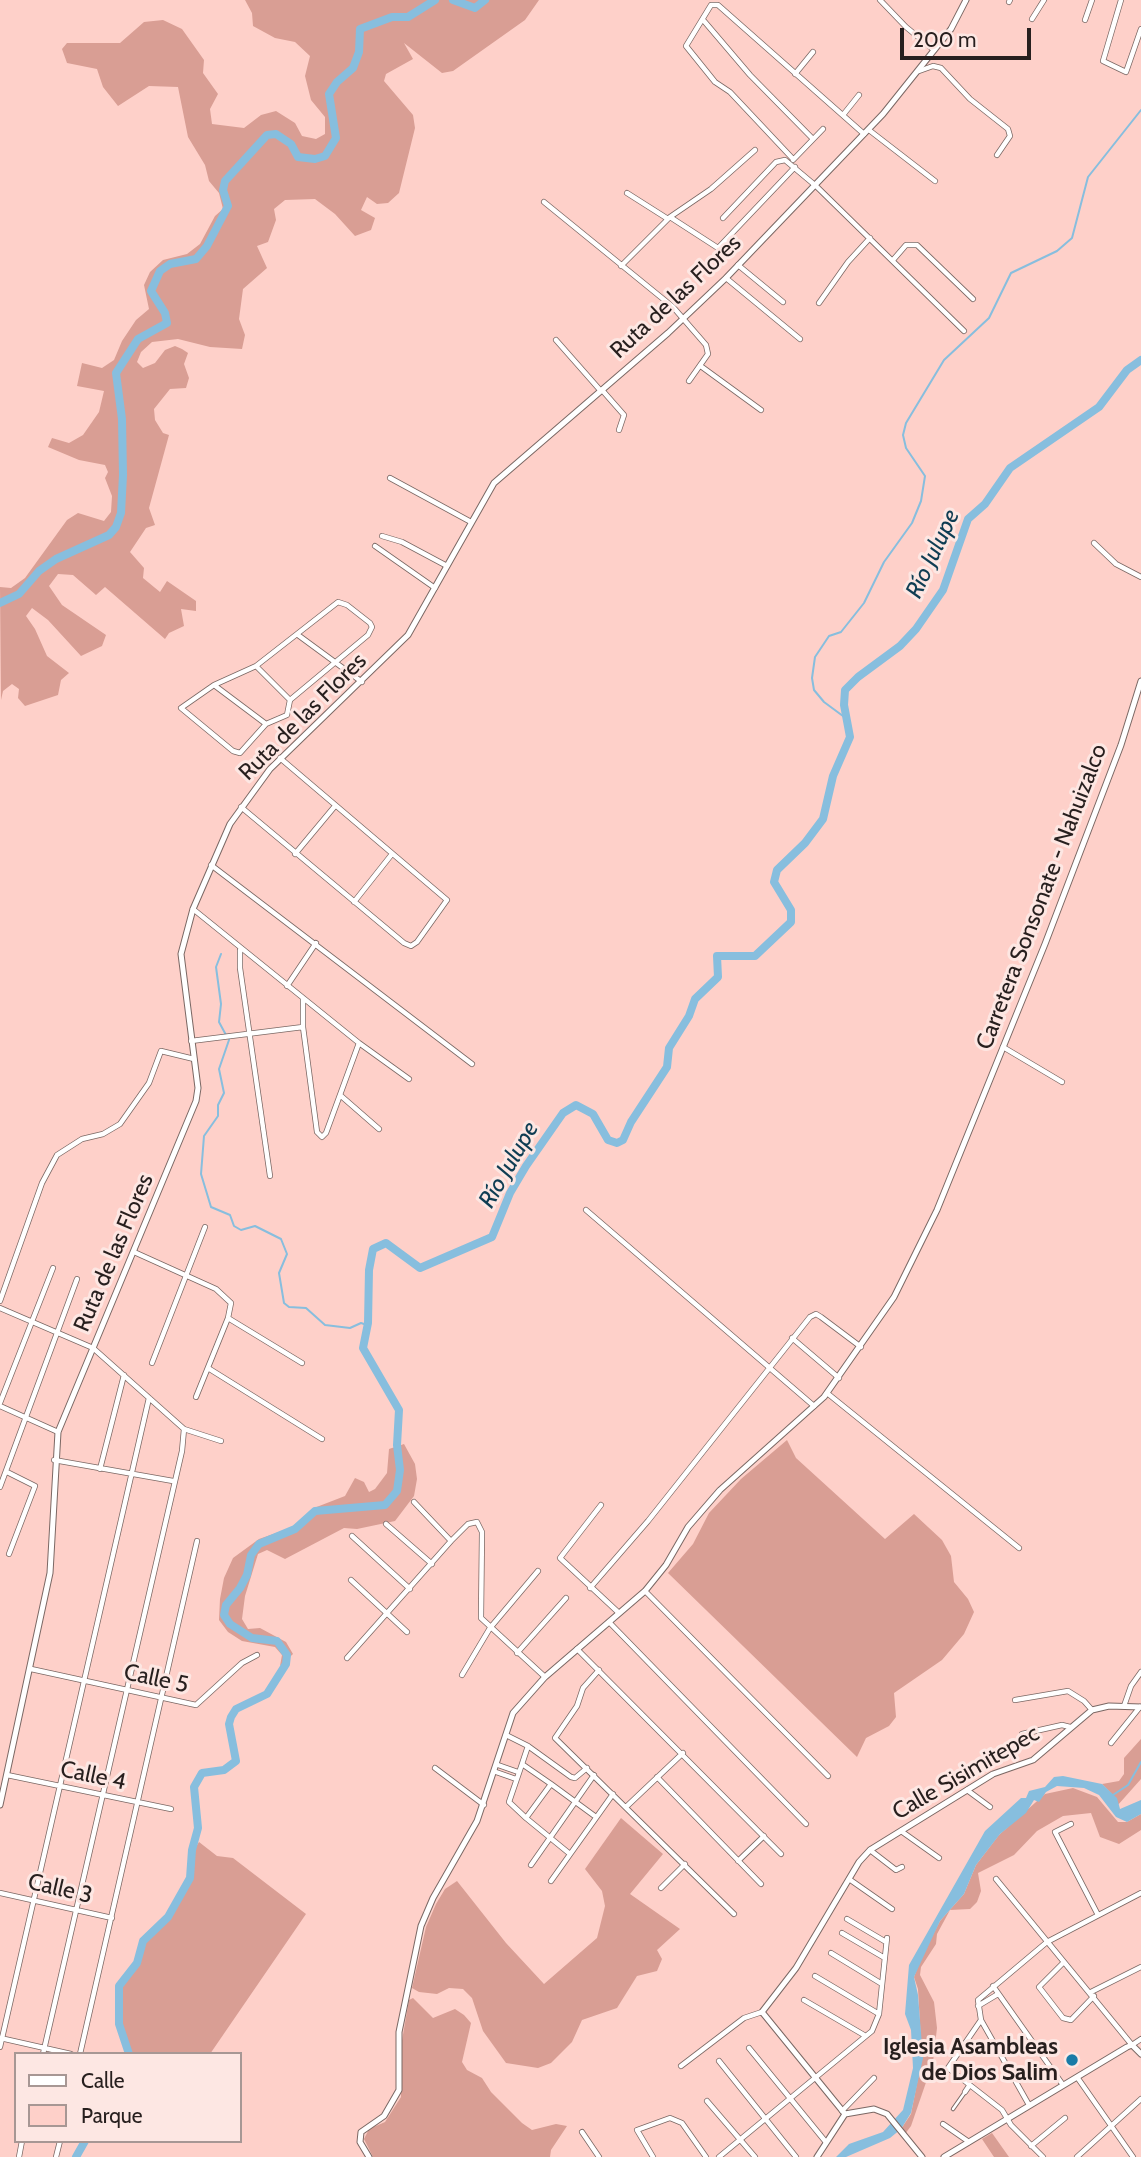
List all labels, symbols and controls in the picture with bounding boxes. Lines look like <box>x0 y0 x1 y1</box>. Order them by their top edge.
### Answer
scale bar <box>903 14 1034 58</box>
text: 200 m <box>913 27 976 52</box>
street label: Ruta de las Flores <box>605 229 747 365</box>
water label: Río Julupe <box>900 505 966 603</box>
street label: Ruta de las Flores <box>234 648 372 786</box>
street label: Carretera Sonsonate - Nahuizalco <box>971 740 1113 1054</box>
water label: Río Julupe <box>473 1117 545 1213</box>
street label: Ruta de las Flores <box>68 1170 160 1336</box>
street label: Calle 5 <box>121 1659 191 1699</box>
street label: Calle Sisimitepec <box>888 1720 1044 1826</box>
street label: Calle 4 <box>58 1756 128 1796</box>
street label: Calle 3 <box>25 1868 95 1910</box>
place label: Iglesia Asambleas de Dios Salim <box>883 2033 1058 2087</box>
legend <box>14 2052 242 2143</box>
marker: Iglesia Asambleas de Dios Salim <box>1064 2052 1080 2068</box>
text: Calle <box>81 2068 125 2093</box>
text: Parque <box>81 2103 143 2128</box>

